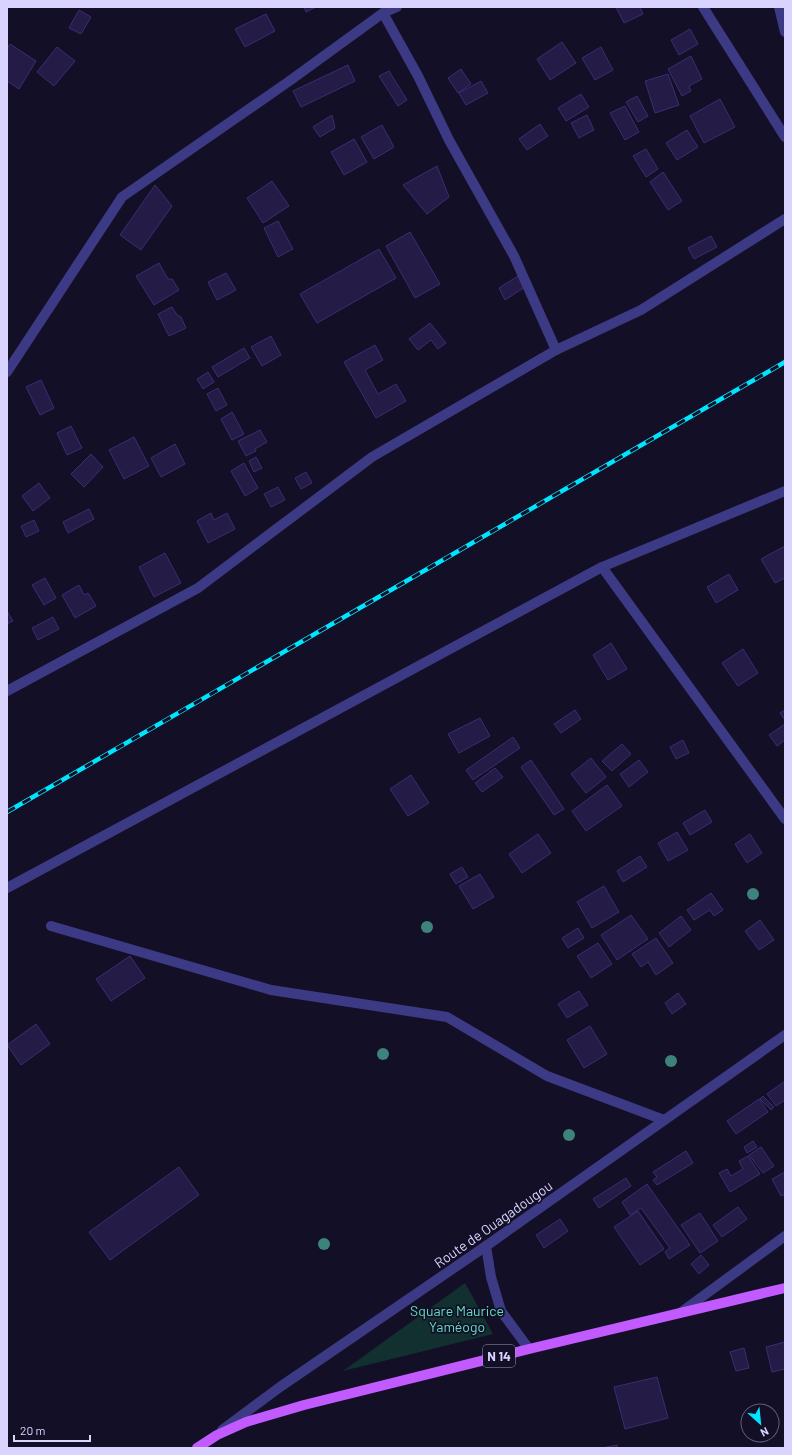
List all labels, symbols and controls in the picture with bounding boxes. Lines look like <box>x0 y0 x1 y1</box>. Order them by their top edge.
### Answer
street label: Route de Ouagadougou <box>431 1177 555 1271</box>
park label: Square Maurice Yaméogo <box>410 1302 504 1335</box>
road number: N 14 <box>483 1345 515 1367</box>
north arrow <box>740 1403 780 1443</box>
scale bar <box>14 1417 90 1443</box>
text: 20 m <box>20 1423 46 1437</box>
text: N <box>759 1425 771 1440</box>

